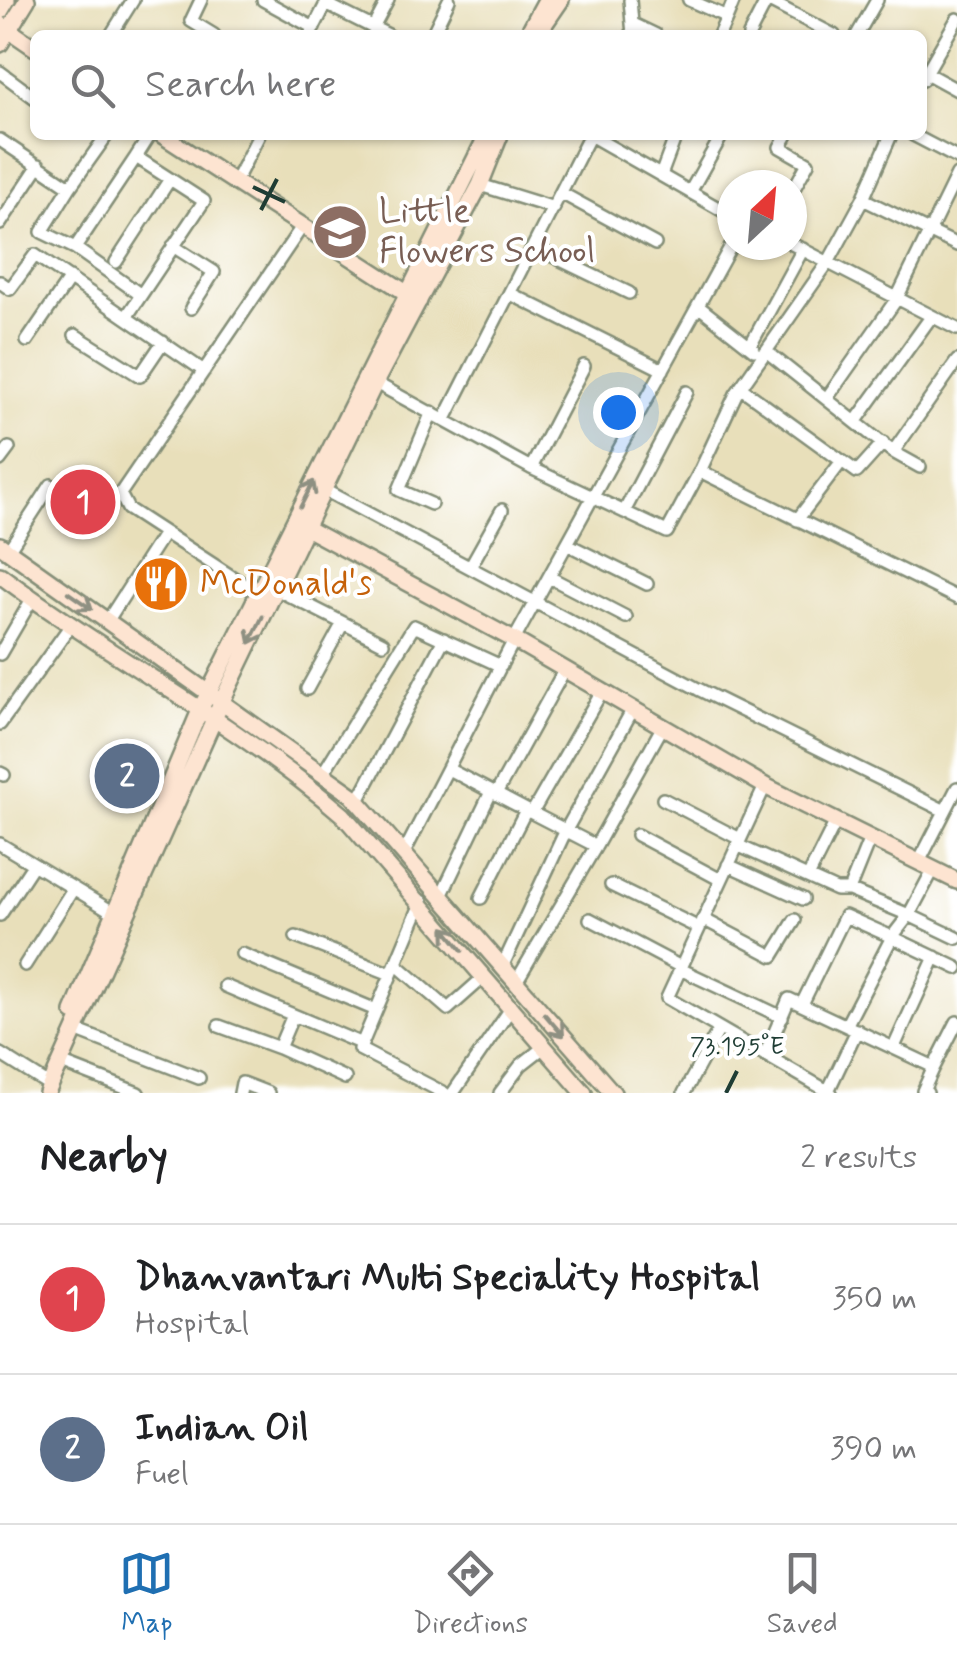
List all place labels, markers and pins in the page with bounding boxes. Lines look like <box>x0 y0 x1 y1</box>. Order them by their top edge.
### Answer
place label: Little Flowers School <box>379 189 595 275</box>
school or university icon: Little Flowers School <box>310 202 370 262</box>
pin: 1 <box>51 464 116 540</box>
restaurant icon: McDonald's <box>131 554 191 614</box>
place label: McDonald's <box>200 561 372 607</box>
pin: 2 <box>94 738 160 814</box>

